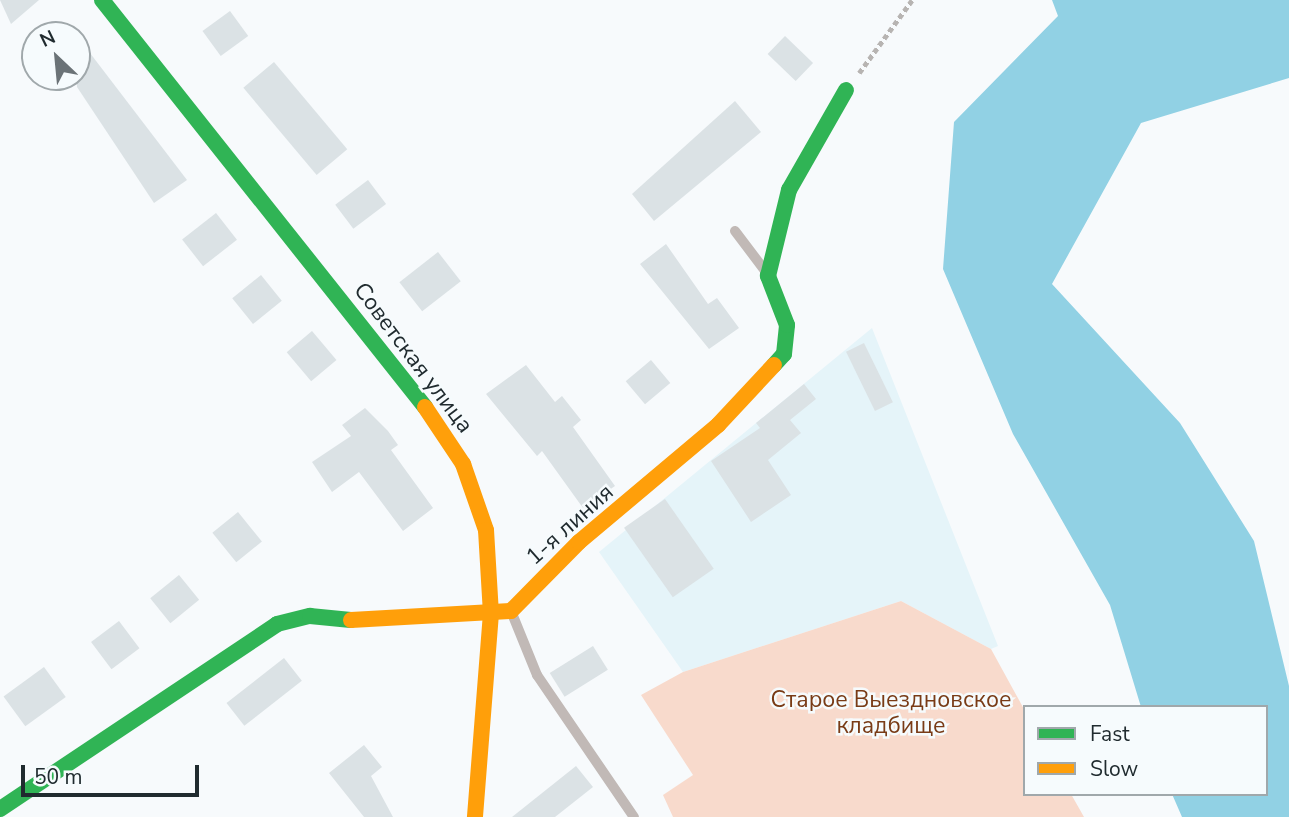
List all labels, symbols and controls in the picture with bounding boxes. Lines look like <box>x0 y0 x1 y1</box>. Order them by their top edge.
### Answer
north arrow <box>21 21 91 91</box>
text: N <box>36 24 60 54</box>
street label: Советская улица <box>347 277 479 439</box>
street label: 1-я линия <box>521 479 619 571</box>
park label: Старое Выездновское кладбище <box>771 686 1011 740</box>
legend <box>1023 705 1268 796</box>
text: Fast <box>1090 720 1130 748</box>
scale bar <box>24 750 203 794</box>
text: Slow <box>1090 755 1138 783</box>
text: 50 m <box>34 763 83 791</box>

